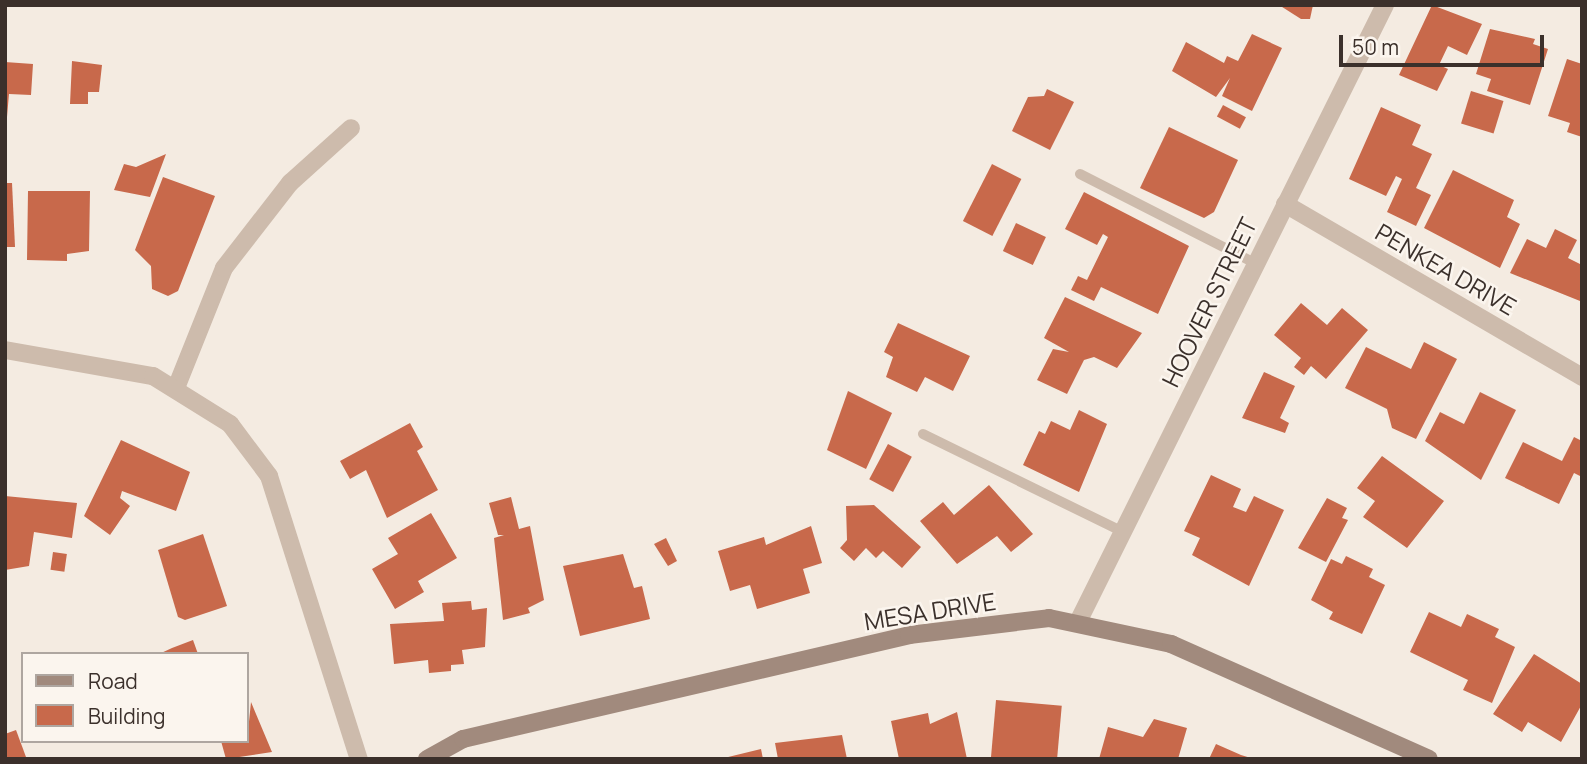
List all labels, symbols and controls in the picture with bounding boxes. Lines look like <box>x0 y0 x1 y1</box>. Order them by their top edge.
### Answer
scale bar <box>1342 21 1547 65</box>
text: 50 m <box>1352 33 1399 61</box>
street label: HOOVER STREET <box>1156 213 1262 391</box>
street label: PENKEA DRIVE <box>1371 217 1521 321</box>
street label: MESA DRIVE <box>862 586 998 636</box>
legend <box>21 652 248 743</box>
text: Road <box>88 667 138 695</box>
text: Building <box>88 702 165 730</box>

